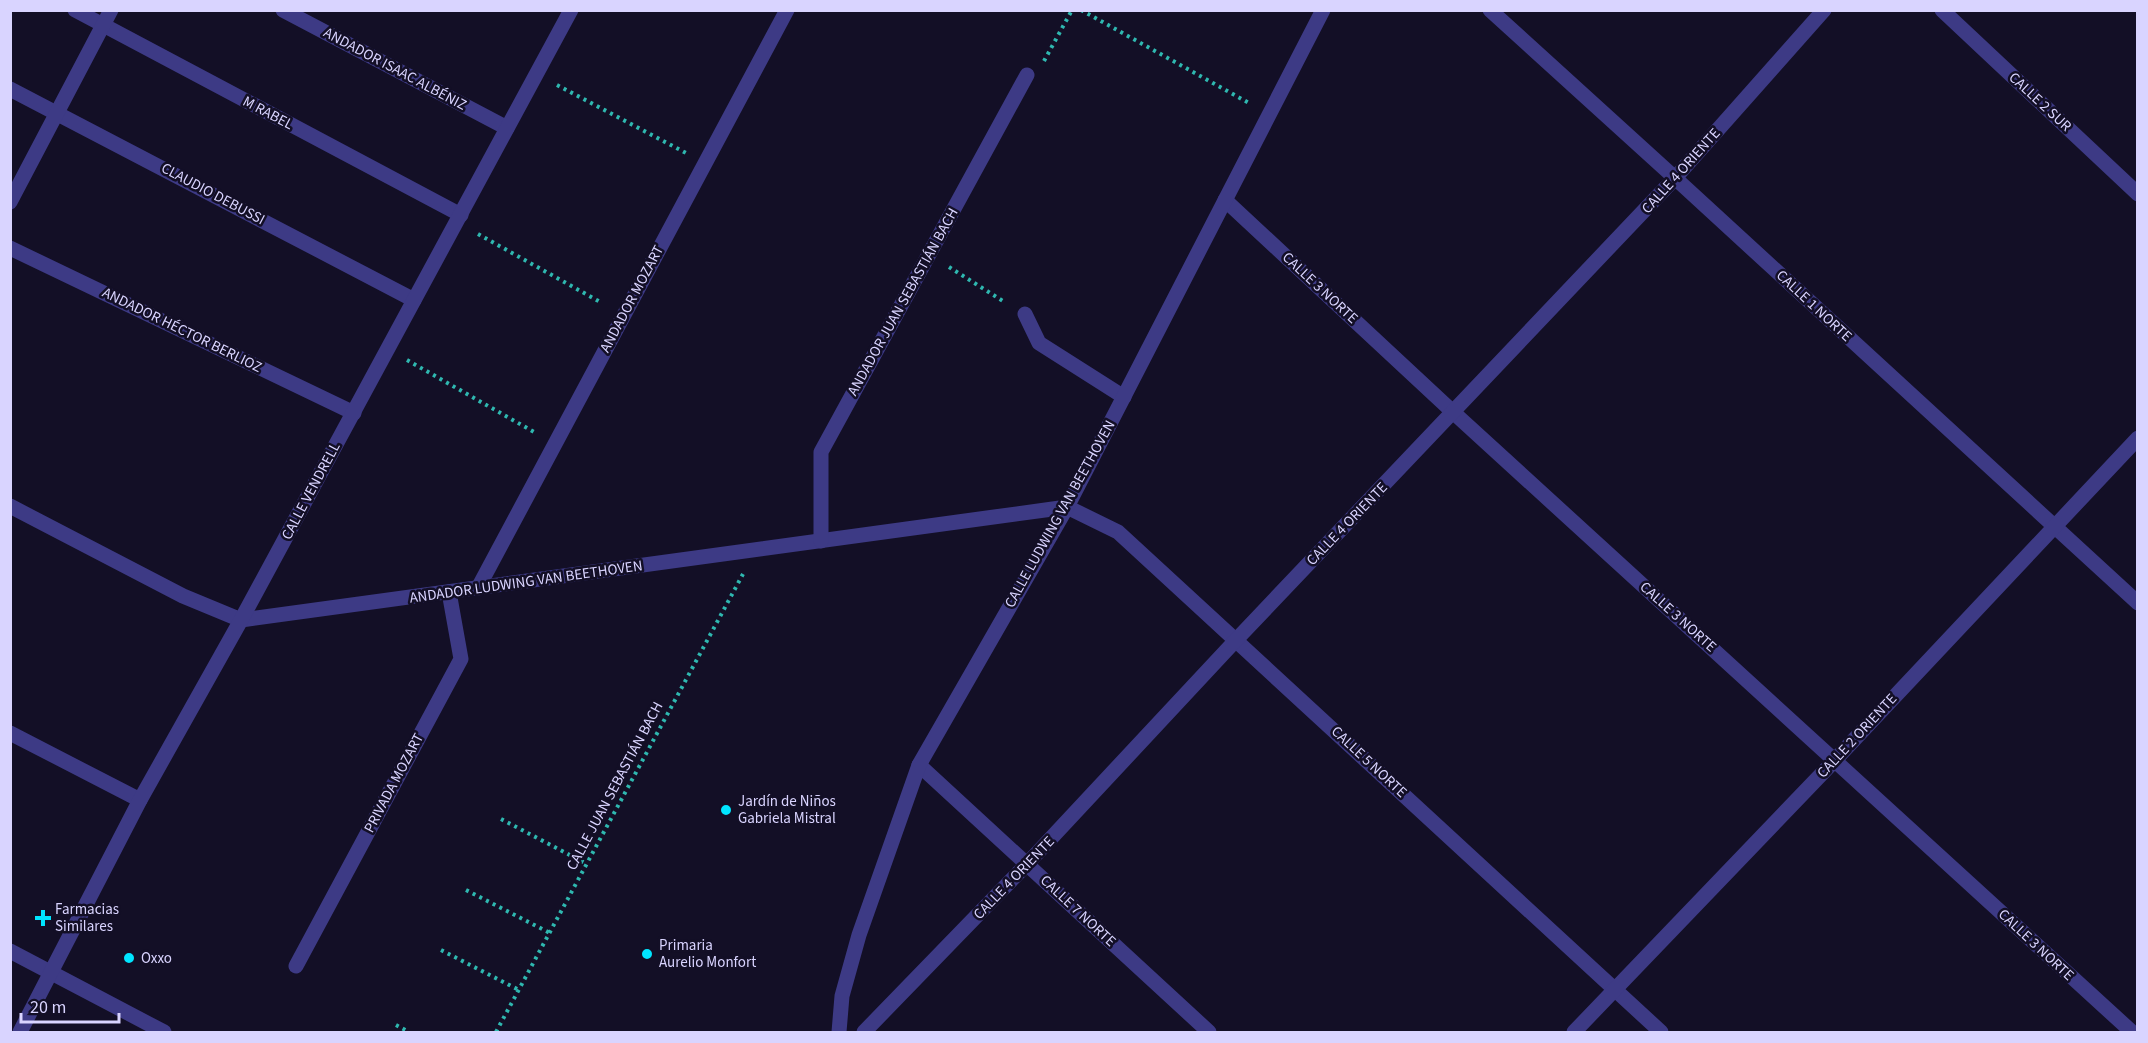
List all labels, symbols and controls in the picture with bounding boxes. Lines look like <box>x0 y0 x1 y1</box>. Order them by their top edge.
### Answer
street label: ANDADOR ISAAC ALBÉNIZ <box>320 22 470 116</box>
street label: CALLE 2 SUR <box>2004 67 2076 137</box>
street label: M RABEL <box>239 91 297 135</box>
street label: CALLE 4 ORIENTE <box>1637 124 1725 218</box>
street label: CLAUDIO DEBUSSI <box>157 158 269 230</box>
street label: ANDADOR JUAN SEBASTIÁN BACH <box>842 204 964 400</box>
street label: ANDADOR MOZART <box>595 242 669 356</box>
street label: CALLE 3 NORTE <box>1278 247 1363 329</box>
street label: CALLE 1 NORTE <box>1772 265 1857 347</box>
street label: ANDADOR HÉCTOR BERLIOZ <box>99 282 265 378</box>
street label: CALLE LUDWING VAN BEETHOVEN <box>1000 416 1120 612</box>
street label: CALLE VENDRELL <box>276 438 346 544</box>
street label: CALLE 4 ORIENTE <box>1302 478 1392 570</box>
street label: ANDADOR LUDWING VAN BEETHOVEN <box>408 555 644 609</box>
street label: CALLE 3 NORTE <box>1635 577 1721 657</box>
street label: CALLE 2 ORIENTE <box>1812 689 1902 783</box>
street label: CALLE JUAN SEBASTIÁN BACH <box>562 698 668 874</box>
street label: CALLE 5 NORTE <box>1327 721 1412 803</box>
street label: PRIVADA MOZART <box>359 730 429 836</box>
place label: Jardín de Niños Gabriela Mistral <box>738 791 836 829</box>
marker: Jardín de Niños Gabriela Mistral <box>719 803 733 817</box>
street label: CALLE 4 ORIENTE <box>969 832 1059 924</box>
street label: CALLE 7 NORTE <box>1036 870 1121 952</box>
place label: Farmacias Similares <box>55 899 119 937</box>
street label: CALLE 3 NORTE <box>1994 904 2079 986</box>
marker: Farmacias Similares <box>36 911 50 925</box>
place label: Primaria Aurelio Monfort <box>659 935 756 973</box>
marker: Primaria Aurelio Monfort <box>640 947 654 961</box>
place label: Oxxo <box>141 948 172 969</box>
marker: Oxxo <box>122 951 136 965</box>
scale bar <box>21 986 118 1024</box>
text: 20 m <box>30 995 66 1020</box>

